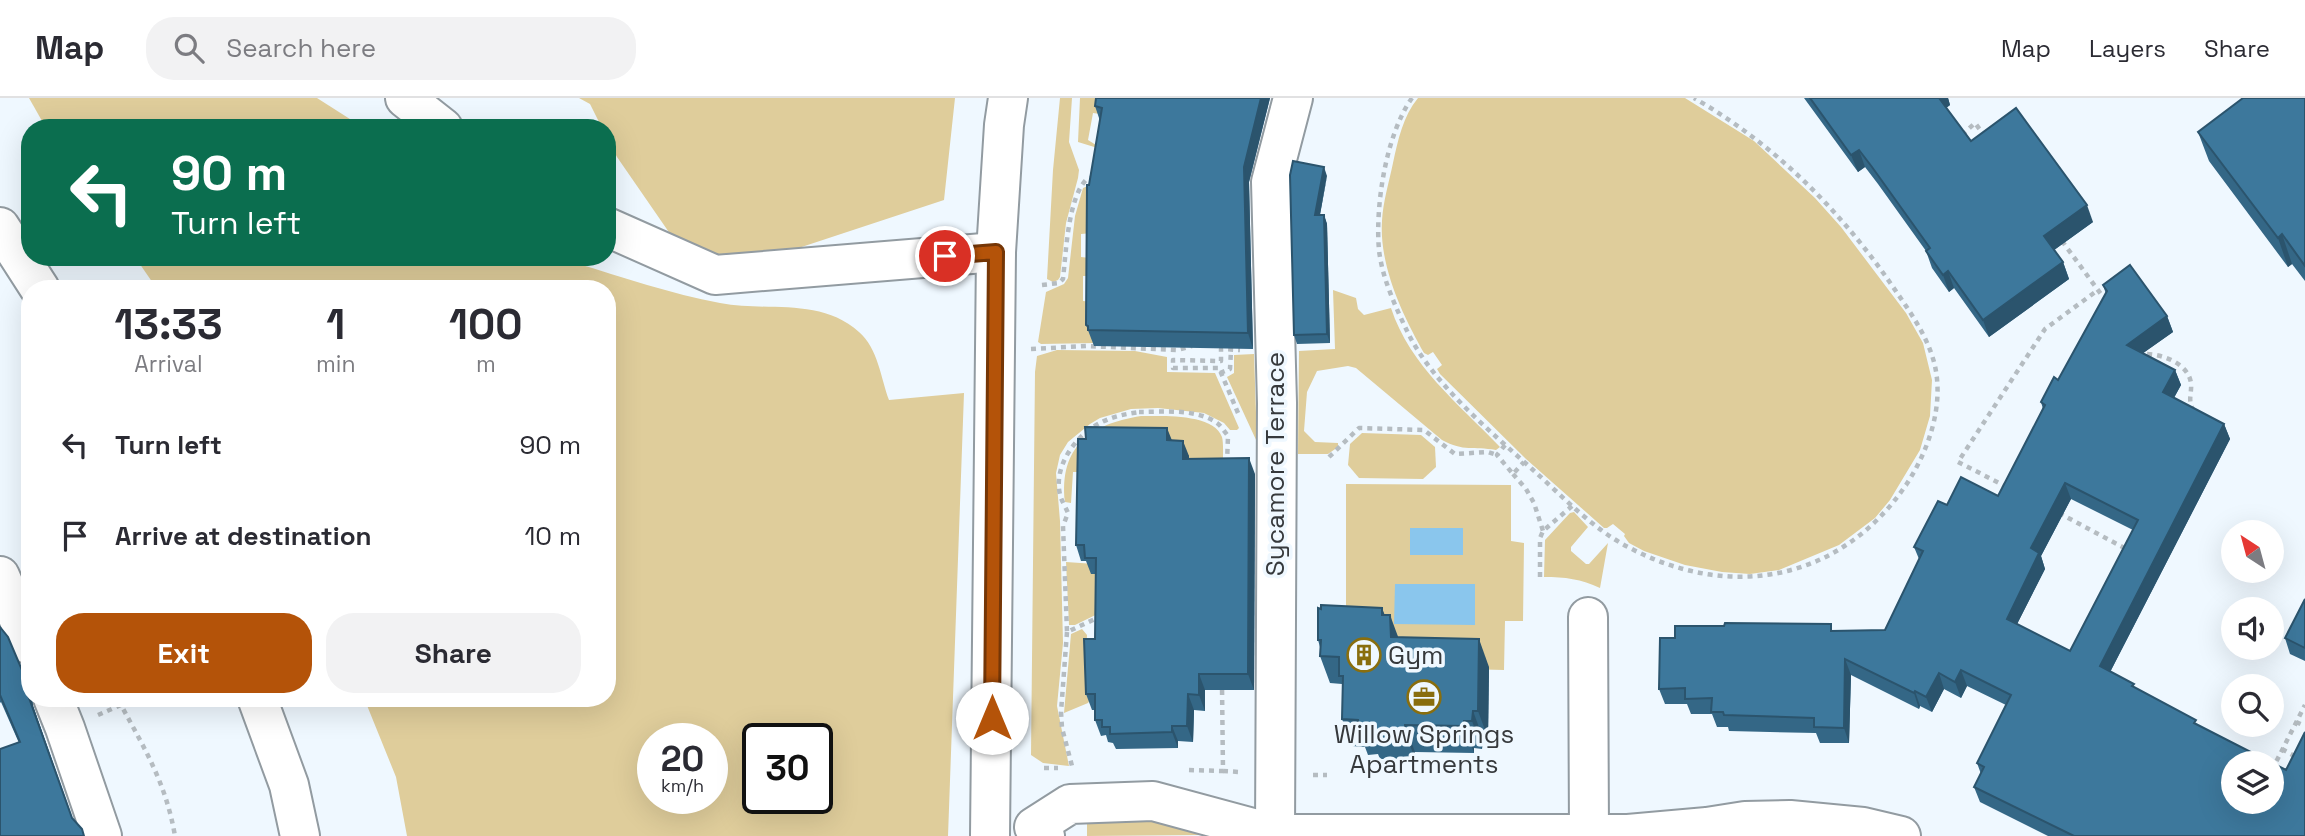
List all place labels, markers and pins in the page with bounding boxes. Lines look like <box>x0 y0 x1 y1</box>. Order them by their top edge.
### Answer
pin <box>915 226 975 286</box>
building icon: Gym <box>1345 636 1383 674</box>
place label: Gym <box>1388 638 1443 672</box>
office icon: Willow Springs Apartments <box>1405 678 1443 716</box>
place label: Willow Springs Apartments <box>1334 717 1514 781</box>

